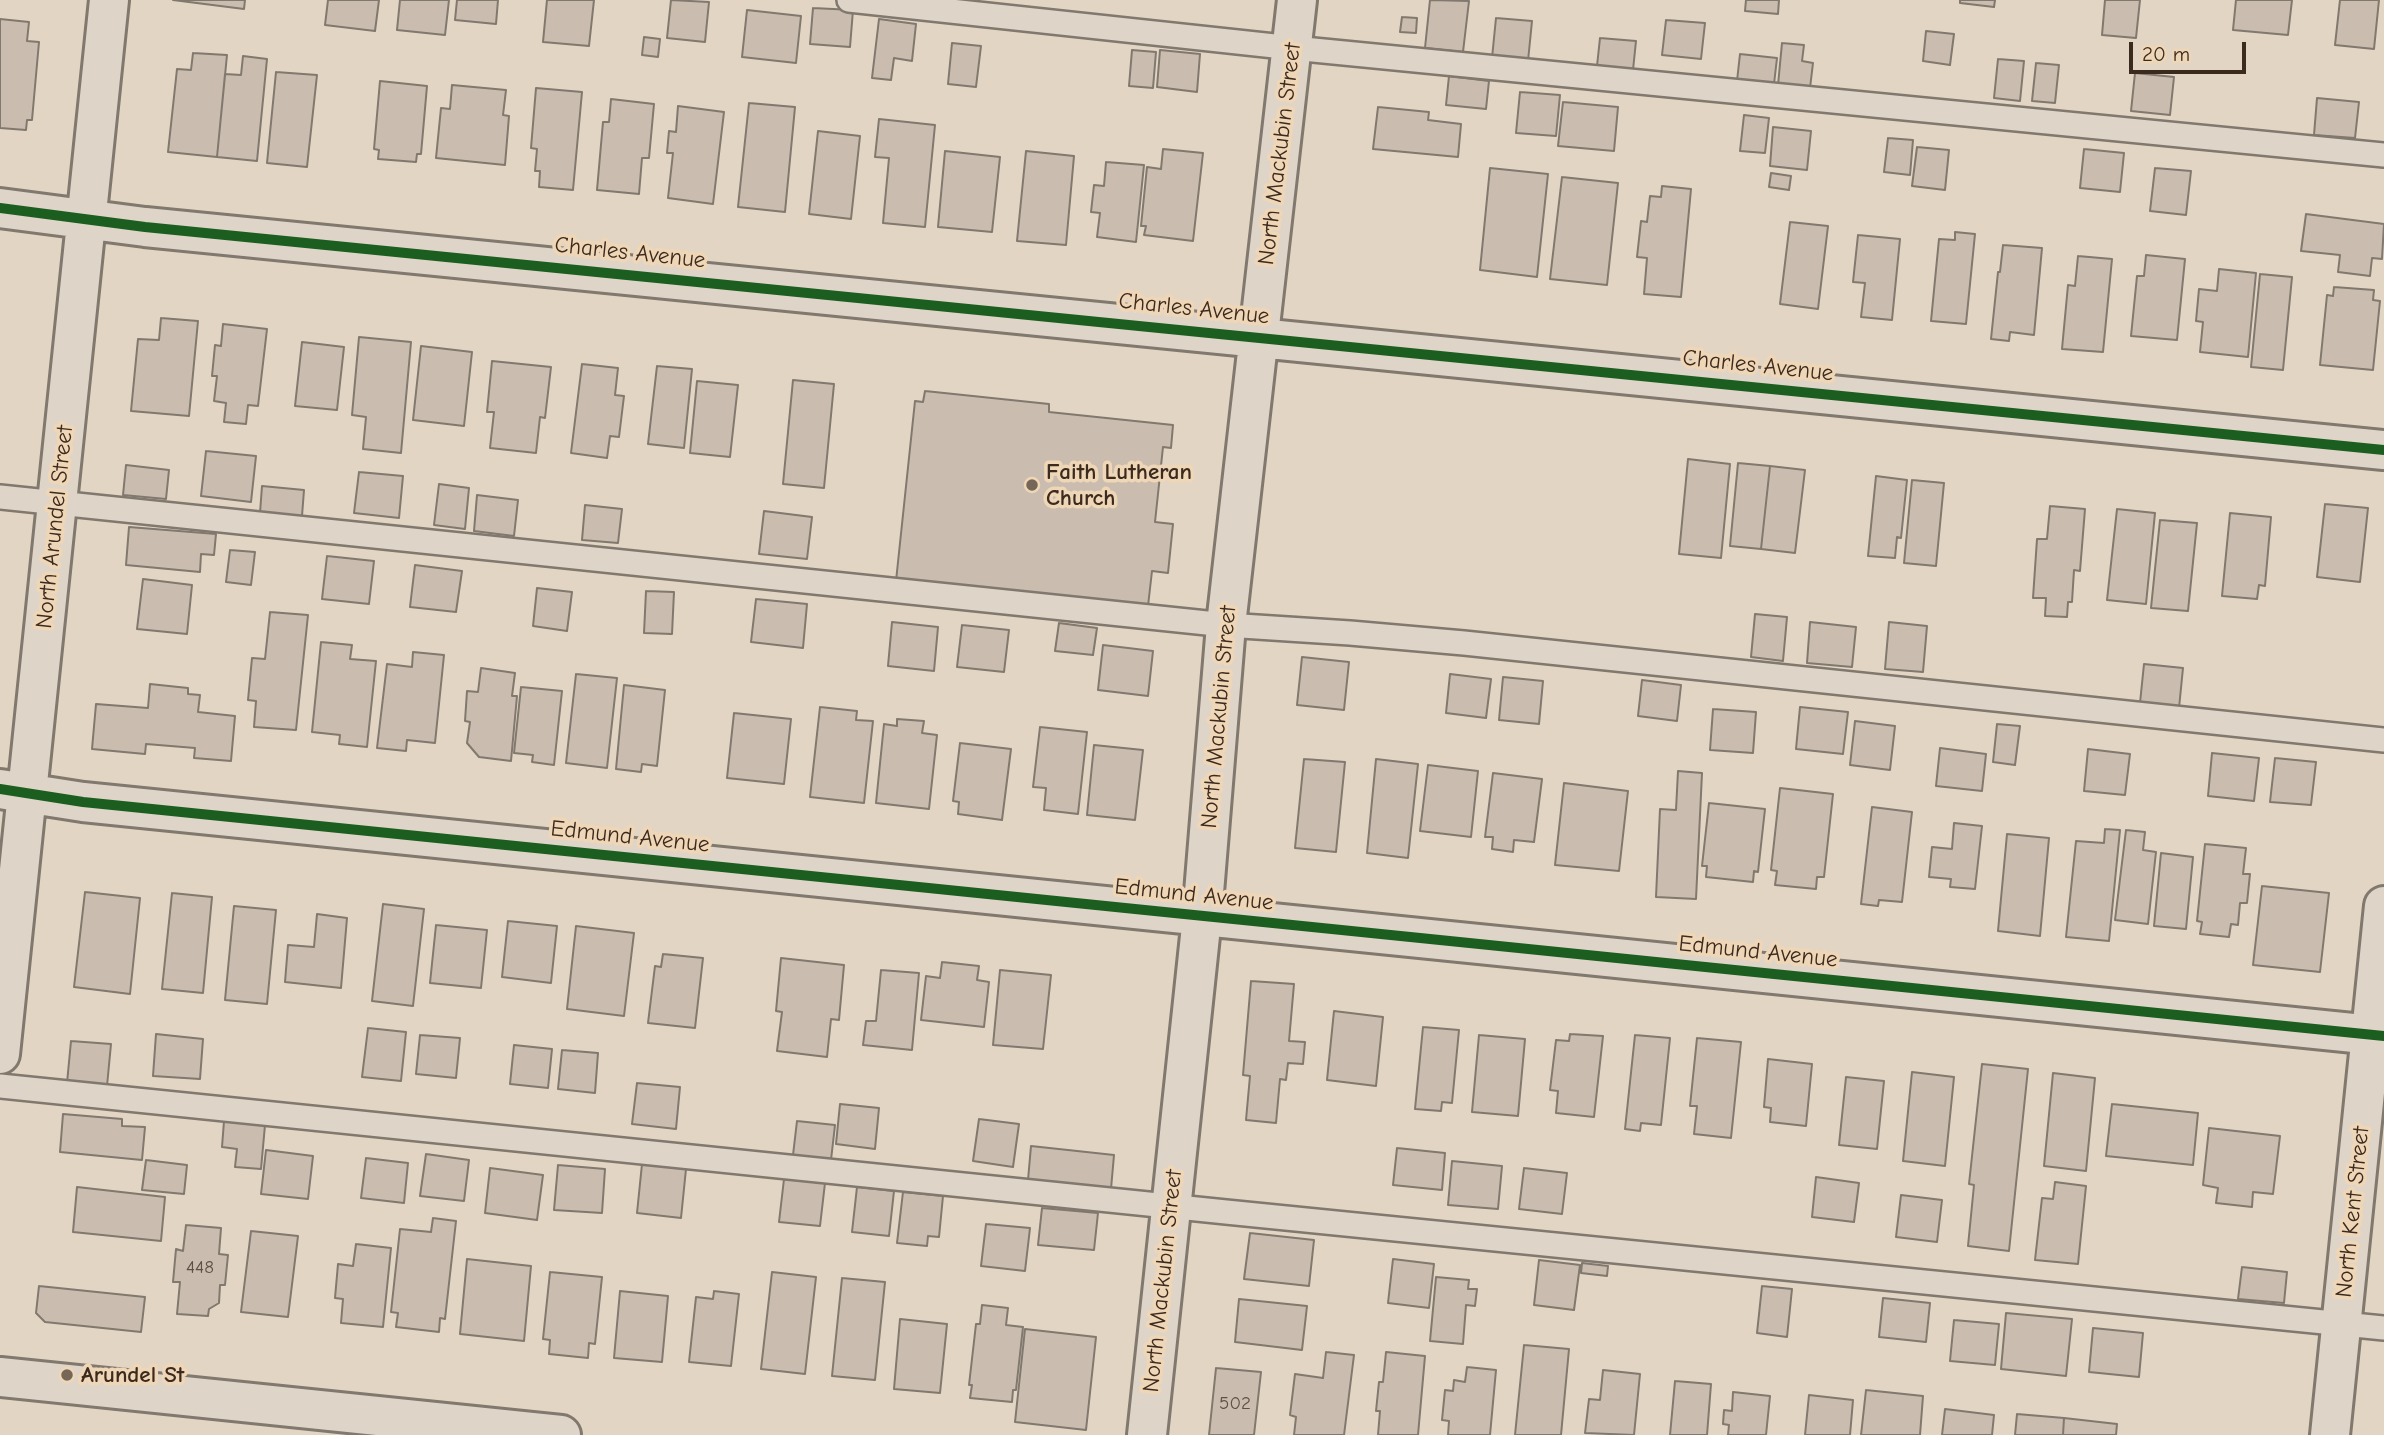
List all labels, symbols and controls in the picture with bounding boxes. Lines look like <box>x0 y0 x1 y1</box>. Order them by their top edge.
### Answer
scale bar <box>2132 28 2249 72</box>
street label: North Mackubin Street <box>1253 41 1307 267</box>
text: 20 m <box>2142 42 2190 66</box>
street label: Charles Avenue <box>553 231 707 275</box>
street label: Charles Avenue <box>1117 287 1271 331</box>
street label: Charles Avenue <box>1681 344 1835 388</box>
street label: North Arundel Street <box>31 424 79 630</box>
place label: Faith Lutheran Church <box>1046 458 1192 512</box>
marker: Faith Lutheran Church <box>1024 477 1040 493</box>
street label: North Mackubin Street <box>1196 604 1242 830</box>
street label: Edmund Avenue <box>549 815 711 859</box>
street label: Edmund Avenue <box>1113 873 1275 917</box>
street label: Edmund Avenue <box>1677 930 1839 974</box>
street label: North Kent Street <box>2330 1125 2376 1299</box>
street label: North Mackubin Street <box>1138 1168 1188 1394</box>
house number: 448 <box>186 1257 214 1279</box>
place label: Arundel St <box>81 1361 184 1389</box>
marker: Arundel St <box>59 1367 75 1383</box>
house number: 502 <box>1219 1393 1251 1415</box>

